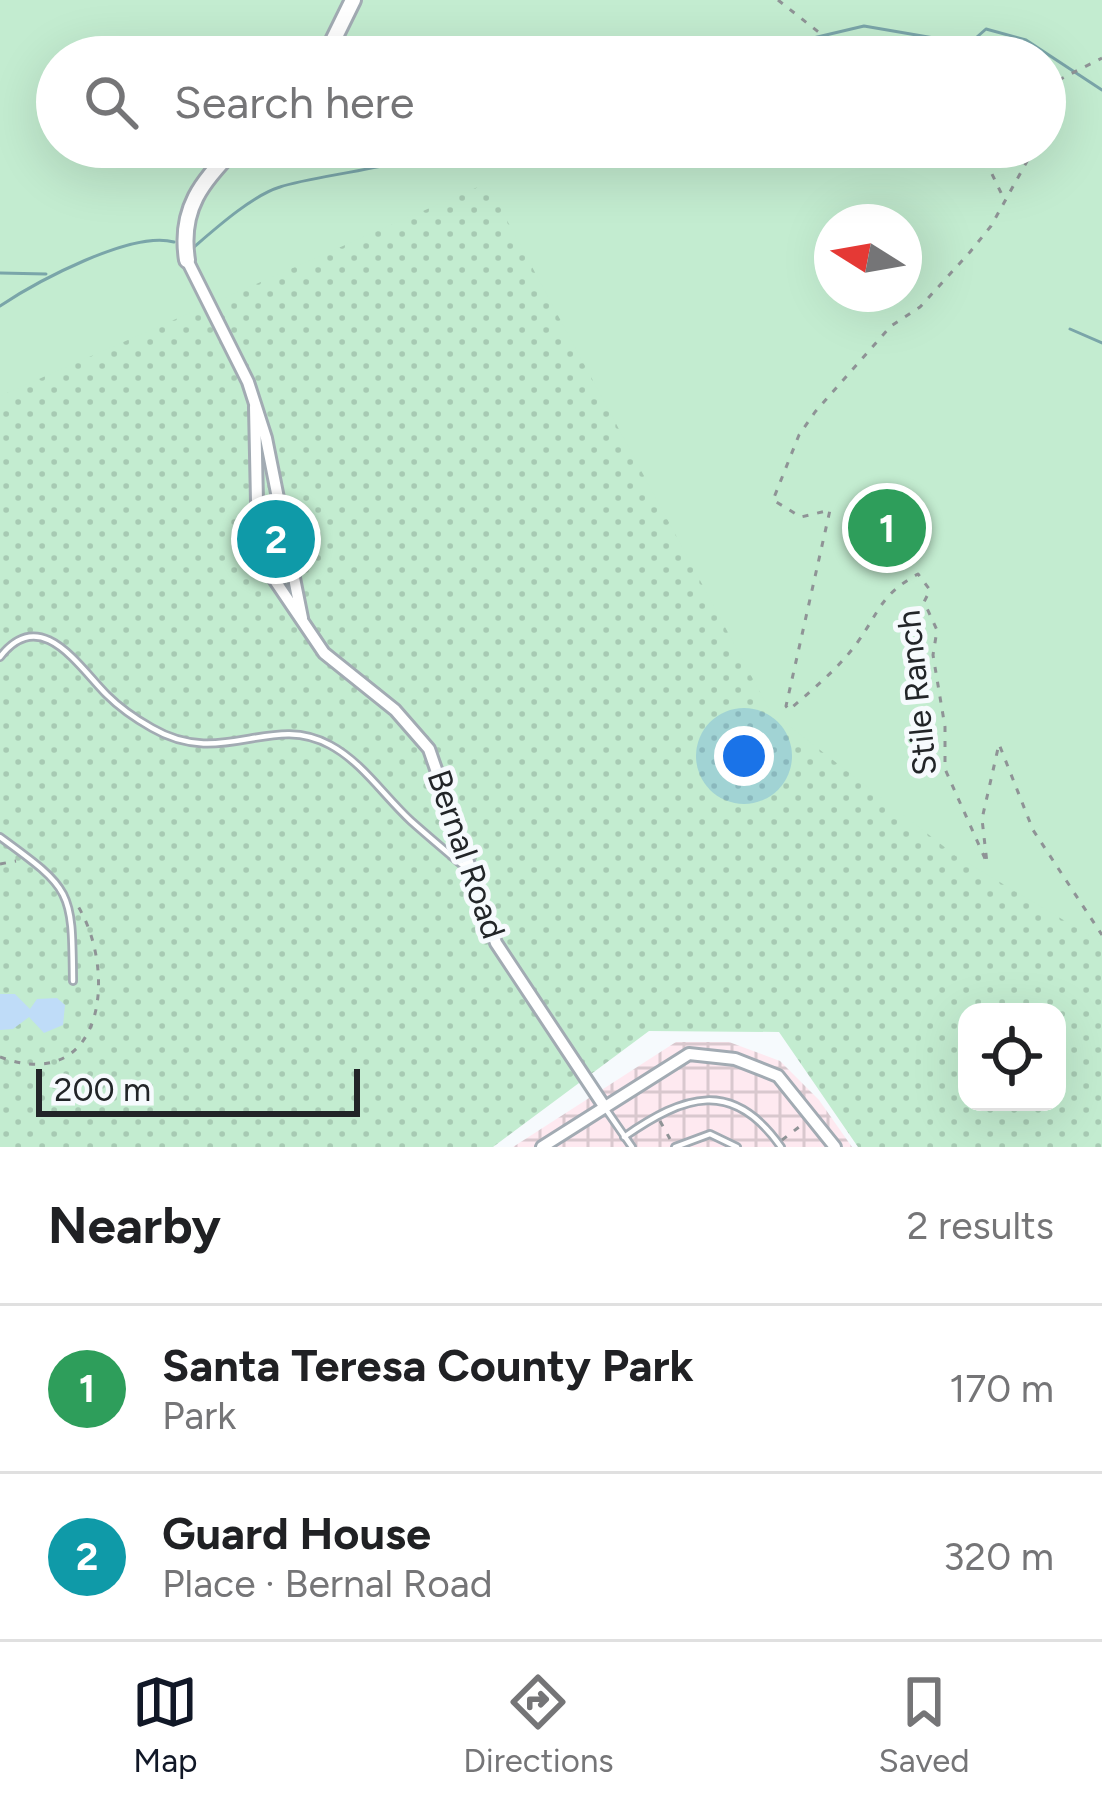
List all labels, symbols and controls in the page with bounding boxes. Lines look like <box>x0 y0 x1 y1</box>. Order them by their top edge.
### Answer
search box <box>36 36 1066 168</box>
icon: search <box>78 69 144 135</box>
text: Search here <box>174 75 414 129</box>
north arrow <box>814 204 922 312</box>
pin: 1 <box>848 483 926 573</box>
pin: 2 <box>237 494 315 584</box>
street label: Stile Ranch <box>888 608 945 778</box>
your location <box>714 726 774 786</box>
street label: Bernal Road <box>419 765 514 944</box>
map controls <box>958 1003 1066 1111</box>
button: locate <box>958 1003 1066 1111</box>
scale bar <box>36 1063 360 1116</box>
text: 200 m <box>54 1070 151 1109</box>
text: Nearby <box>48 1195 221 1256</box>
text: 2 results <box>907 1202 1054 1249</box>
text: Santa Teresa County Park <box>162 1338 694 1392</box>
text: 1 <box>79 1365 95 1412</box>
text: 170 m <box>949 1365 1054 1412</box>
text: Park <box>162 1392 236 1439</box>
text: Guard House <box>162 1506 431 1560</box>
text: 2 <box>76 1533 98 1580</box>
text: 320 m <box>943 1533 1054 1580</box>
text: Place · Bernal Road <box>162 1560 493 1607</box>
tab: Map <box>132 1669 198 1780</box>
tab: Directions <box>463 1669 614 1780</box>
tab: Saved <box>879 1669 970 1780</box>

